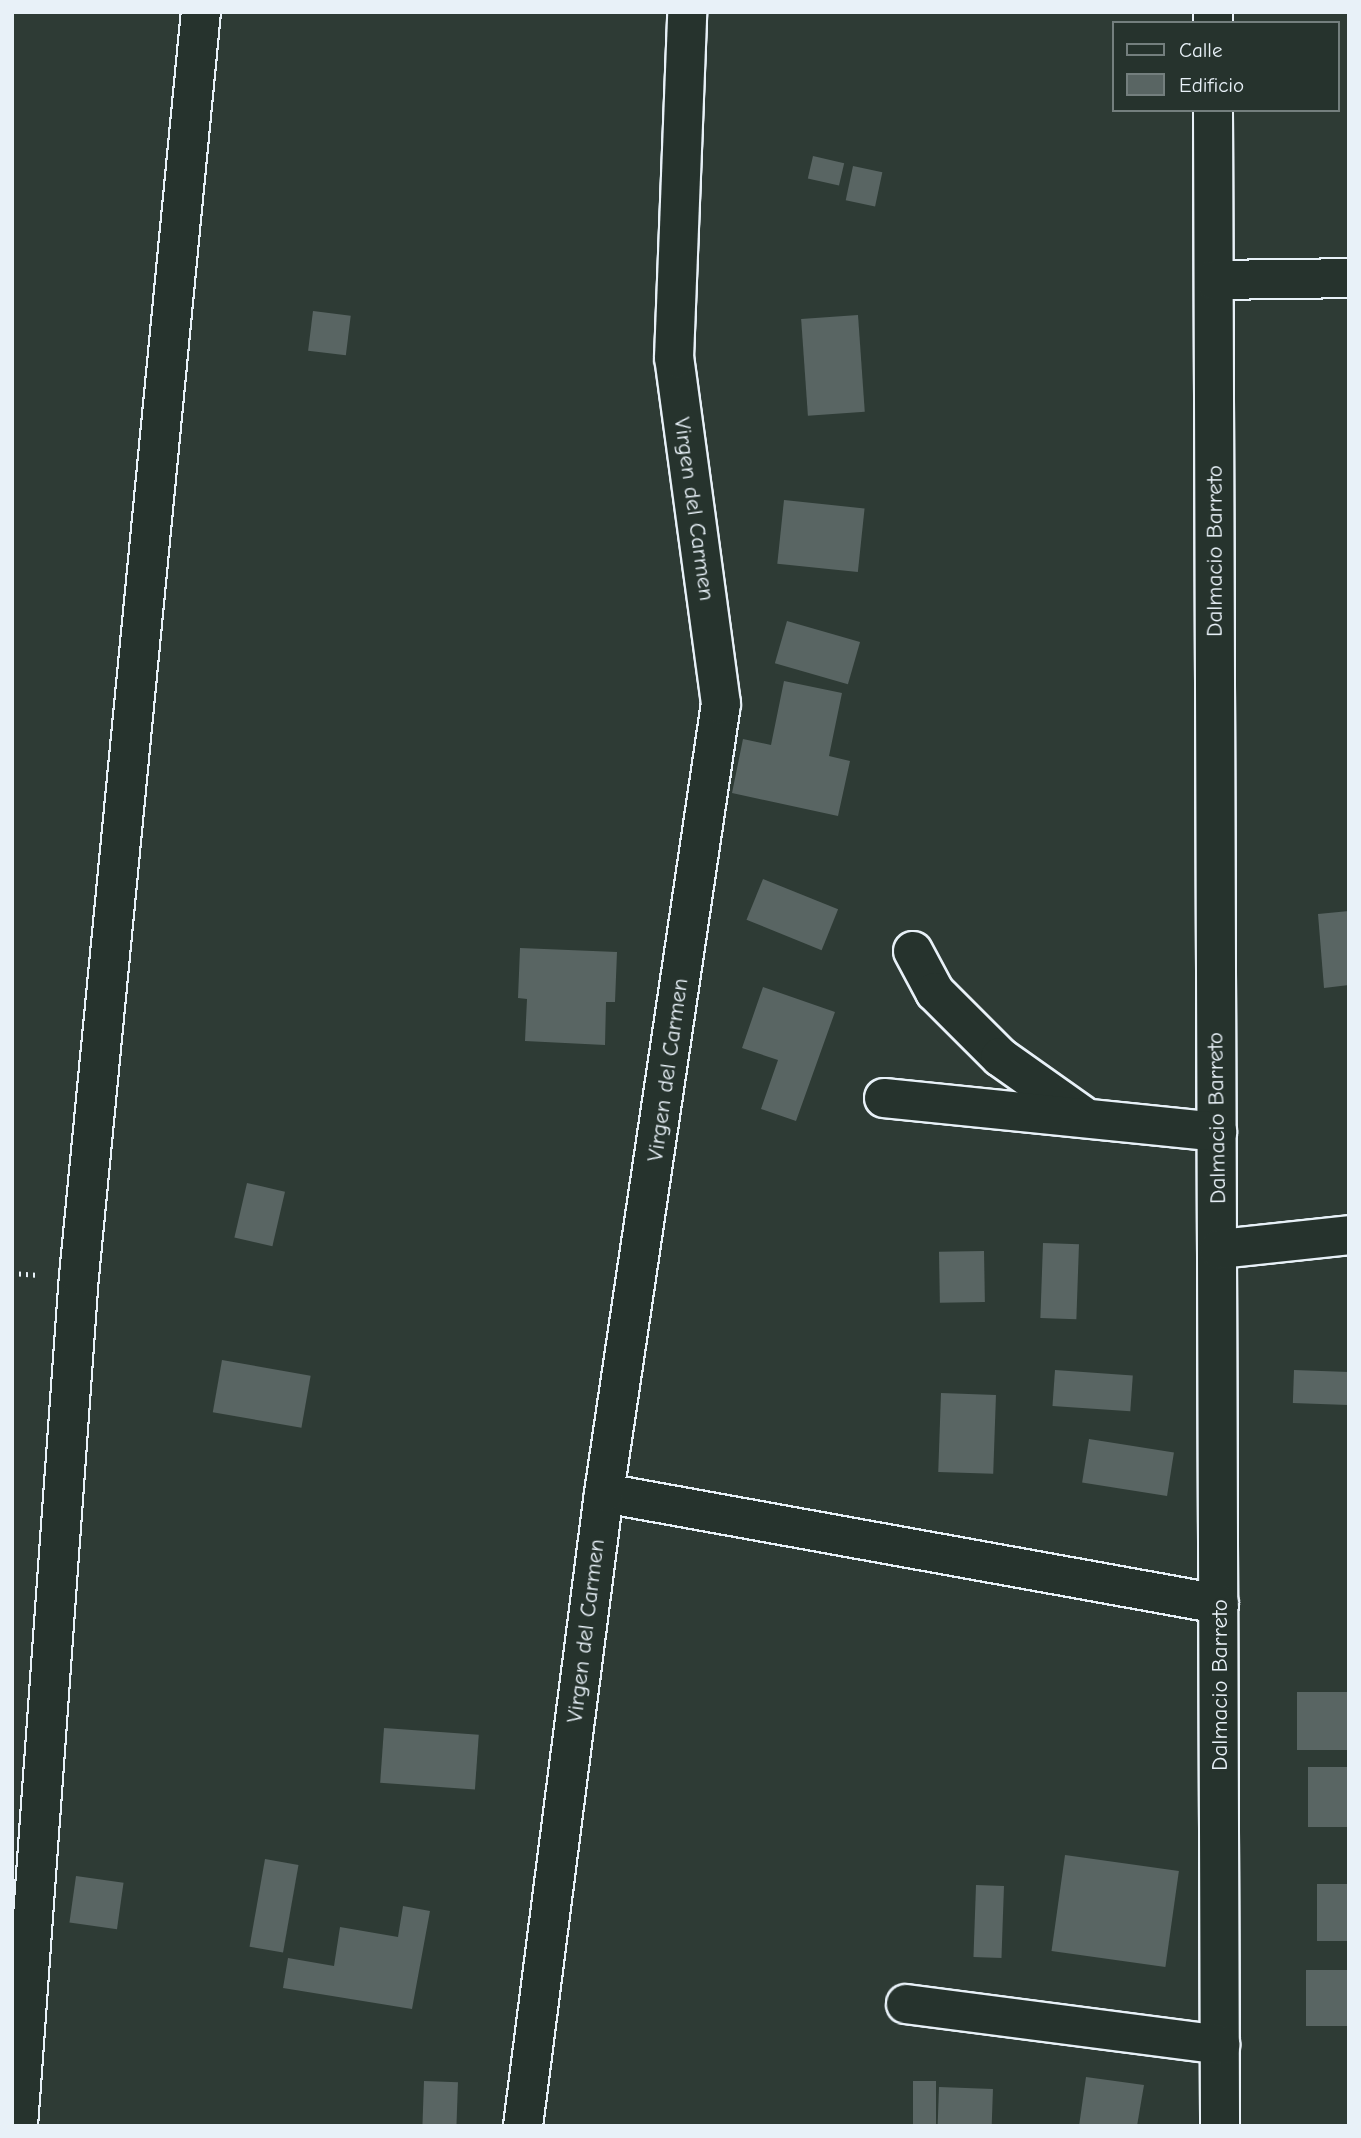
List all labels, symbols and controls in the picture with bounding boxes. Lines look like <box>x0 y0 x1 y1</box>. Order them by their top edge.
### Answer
legend <box>1112 21 1340 112</box>
text: Calle <box>1179 38 1222 62</box>
text: Edificio <box>1179 73 1244 97</box>
street label: Virgen del Carmen <box>667 416 721 602</box>
street label: Dalmacio Barreto <box>1201 465 1229 637</box>
street label: Virgen del Carmen <box>641 977 695 1163</box>
street label: Dalmacio Barreto <box>1202 1032 1232 1204</box>
street label: Virgen del Carmen <box>561 1538 611 1724</box>
street label: Dalmacio Barreto <box>1206 1599 1234 1771</box>

